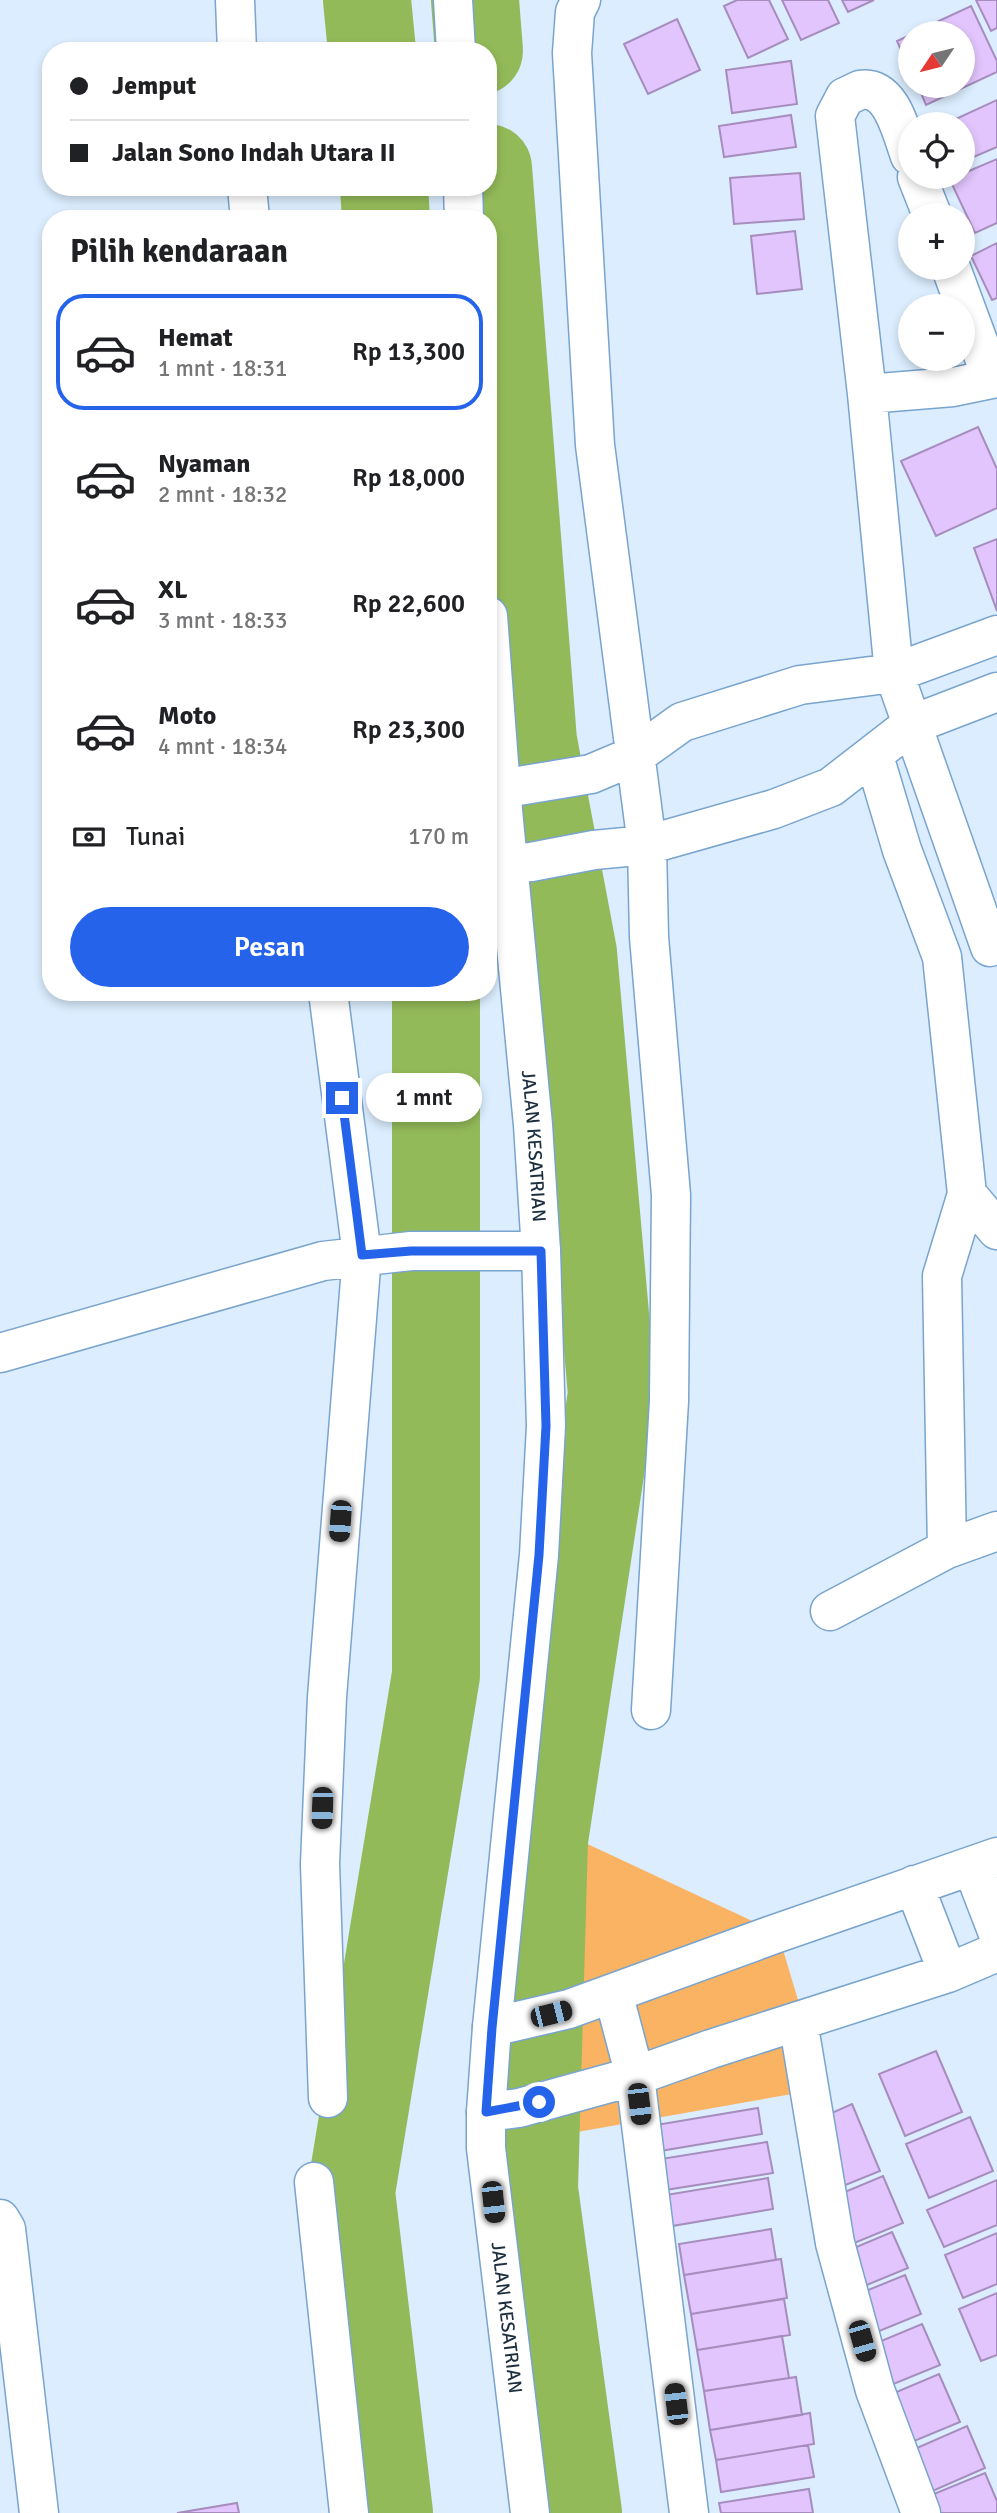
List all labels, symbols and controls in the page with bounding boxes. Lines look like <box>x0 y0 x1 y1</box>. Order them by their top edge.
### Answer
north arrow <box>898 21 975 98</box>
map controls <box>898 21 975 371</box>
text: Jemput <box>112 70 196 102</box>
button: locate <box>898 112 975 189</box>
text: Jalan Sono Indah Utara II <box>112 137 396 169</box>
button: + <box>898 203 975 280</box>
text: Pilih kendaraan <box>70 232 288 271</box>
button: − <box>898 294 975 371</box>
icon: car <box>74 321 137 384</box>
text: Hemat <box>158 322 233 354</box>
text: Rp 13,300 <box>352 336 465 368</box>
text: 1 mnt · 18:31 <box>158 354 287 383</box>
icon: car <box>74 447 137 510</box>
text: Nyaman <box>158 448 251 480</box>
text: Rp 18,000 <box>352 462 465 494</box>
text: 2 mnt · 18:32 <box>158 480 287 509</box>
icon: car <box>74 573 137 636</box>
text: XL <box>158 574 188 606</box>
text: Rp 22,600 <box>352 588 465 620</box>
text: 3 mnt · 18:33 <box>158 606 287 635</box>
icon: car <box>74 699 137 762</box>
text: Moto <box>158 700 216 732</box>
text: Rp 23,300 <box>352 714 465 746</box>
text: 4 mnt · 18:34 <box>158 732 287 761</box>
icon: cash <box>70 818 108 856</box>
text: Tunai <box>126 821 185 853</box>
text: 170 m <box>408 822 469 851</box>
button: Pesan <box>70 907 469 987</box>
street label: JALAN KESATRIAN <box>516 1069 551 1223</box>
callout: 1 mnt <box>366 1074 482 1122</box>
route end <box>326 1082 358 1114</box>
text: 1 mnt <box>396 1083 452 1112</box>
car <box>329 1499 352 1543</box>
car <box>311 1787 334 1829</box>
car <box>529 1999 574 2029</box>
car <box>627 2082 652 2126</box>
route start <box>523 2086 555 2118</box>
car <box>481 2180 506 2224</box>
street label: JALAN KESATRIAN <box>485 2241 527 2395</box>
car <box>847 2318 878 2364</box>
car <box>664 2382 689 2426</box>

